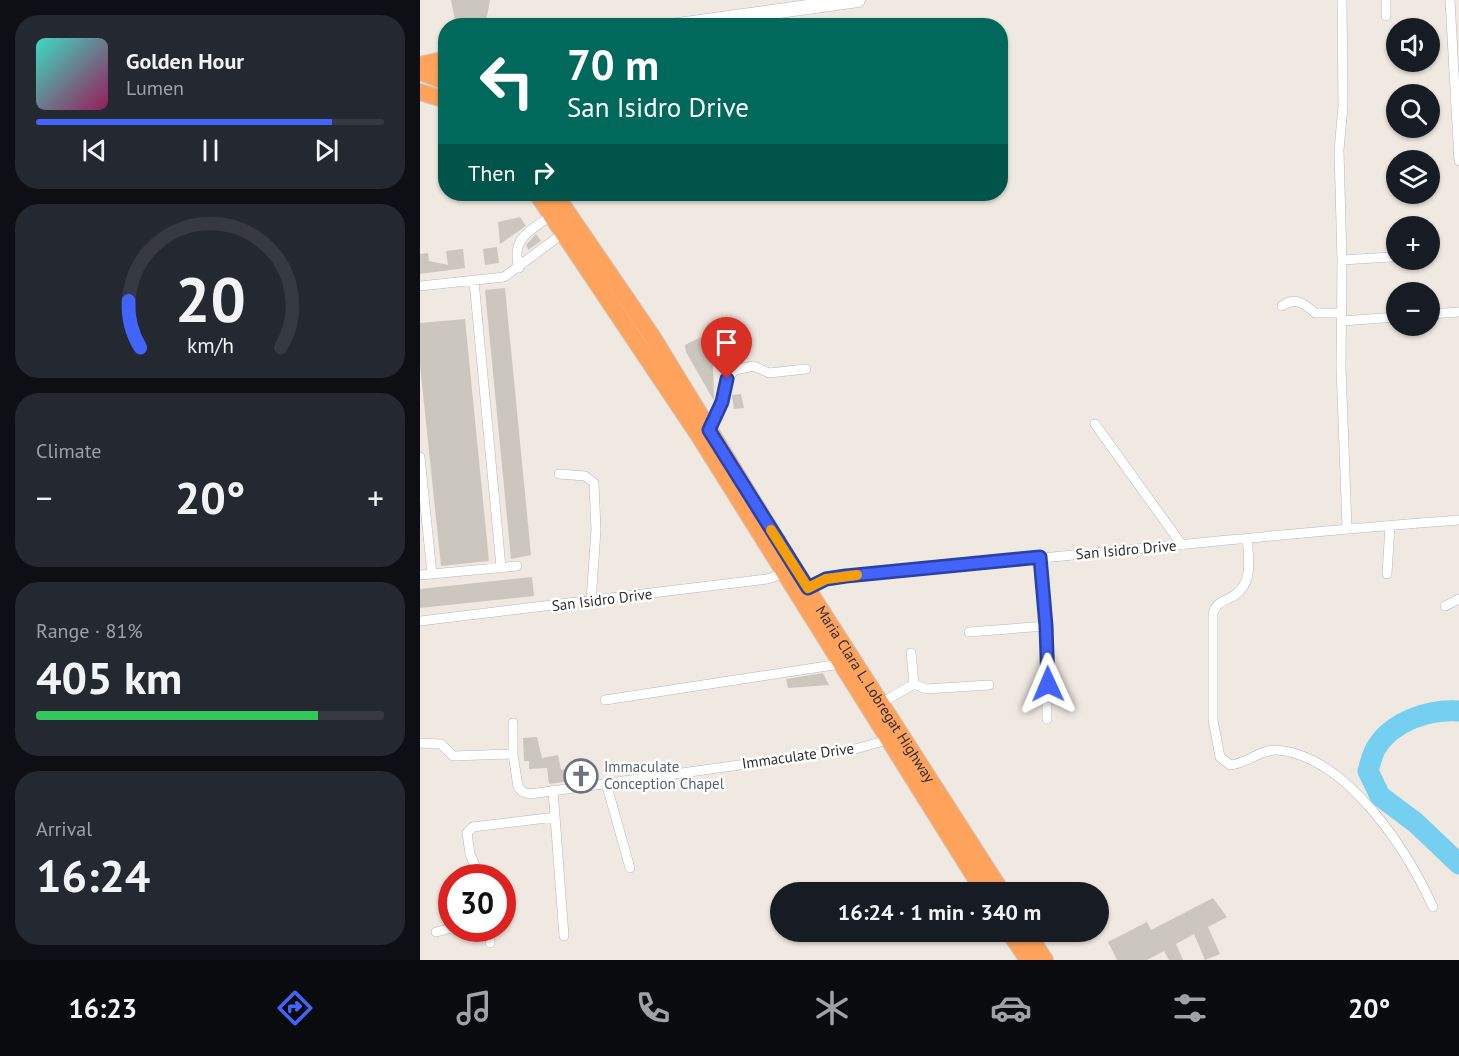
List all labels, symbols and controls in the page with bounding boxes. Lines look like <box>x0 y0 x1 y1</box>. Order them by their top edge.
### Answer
map controls <box>1386 18 1440 336</box>
button: sound <box>1386 18 1440 72</box>
text: 70 m <box>567 37 659 92</box>
icon: left <box>468 42 546 120</box>
text: Golden Hour <box>126 47 244 75</box>
text: Lumen <box>126 75 184 101</box>
button: search <box>1386 84 1440 138</box>
text: San Isidro Drive <box>567 90 749 124</box>
icon: previous <box>78 134 111 167</box>
icon: pause <box>194 134 227 167</box>
icon: next <box>310 134 343 167</box>
button: layers <box>1386 150 1440 204</box>
icon: right <box>527 156 560 189</box>
text: Then <box>468 159 515 187</box>
button: + <box>1386 216 1440 270</box>
text: 20 <box>175 258 245 339</box>
button: − <box>1386 282 1440 336</box>
pin <box>701 317 752 379</box>
icon: arrive <box>710 326 743 359</box>
text: km/h <box>186 331 233 359</box>
text: Climate <box>36 438 102 464</box>
text: 20° <box>175 468 245 526</box>
text: − <box>36 476 53 519</box>
text: + <box>367 476 384 519</box>
street label: San Isidro Drive <box>1075 536 1177 563</box>
street label: San Isidro Drive <box>551 584 653 615</box>
street label: Maria Clara L. Lobregat Highway <box>812 602 939 786</box>
text: Range · 81% <box>36 618 143 644</box>
text: 405 km <box>36 648 182 706</box>
position arrow <box>1016 652 1080 716</box>
street label: Immaculate Drive <box>741 738 855 773</box>
place label: Immaculate Conception Chapel <box>604 757 725 793</box>
church icon: Immaculate Conception Chapel <box>563 758 599 794</box>
text: Arrival <box>36 816 92 842</box>
text: 16:24 <box>36 846 150 904</box>
speed limit sign: 30 <box>438 864 516 942</box>
text: 16:24 · 1 min · 340 m <box>838 898 1041 926</box>
icon: directions <box>274 987 316 1029</box>
icon: music <box>453 987 495 1029</box>
icon: phone <box>632 987 674 1029</box>
icon: climate <box>811 987 853 1029</box>
icon: car <box>990 987 1032 1029</box>
icon: filters <box>1169 987 1211 1029</box>
text: 16:23 <box>69 991 137 1025</box>
text: 20° <box>1348 991 1390 1025</box>

